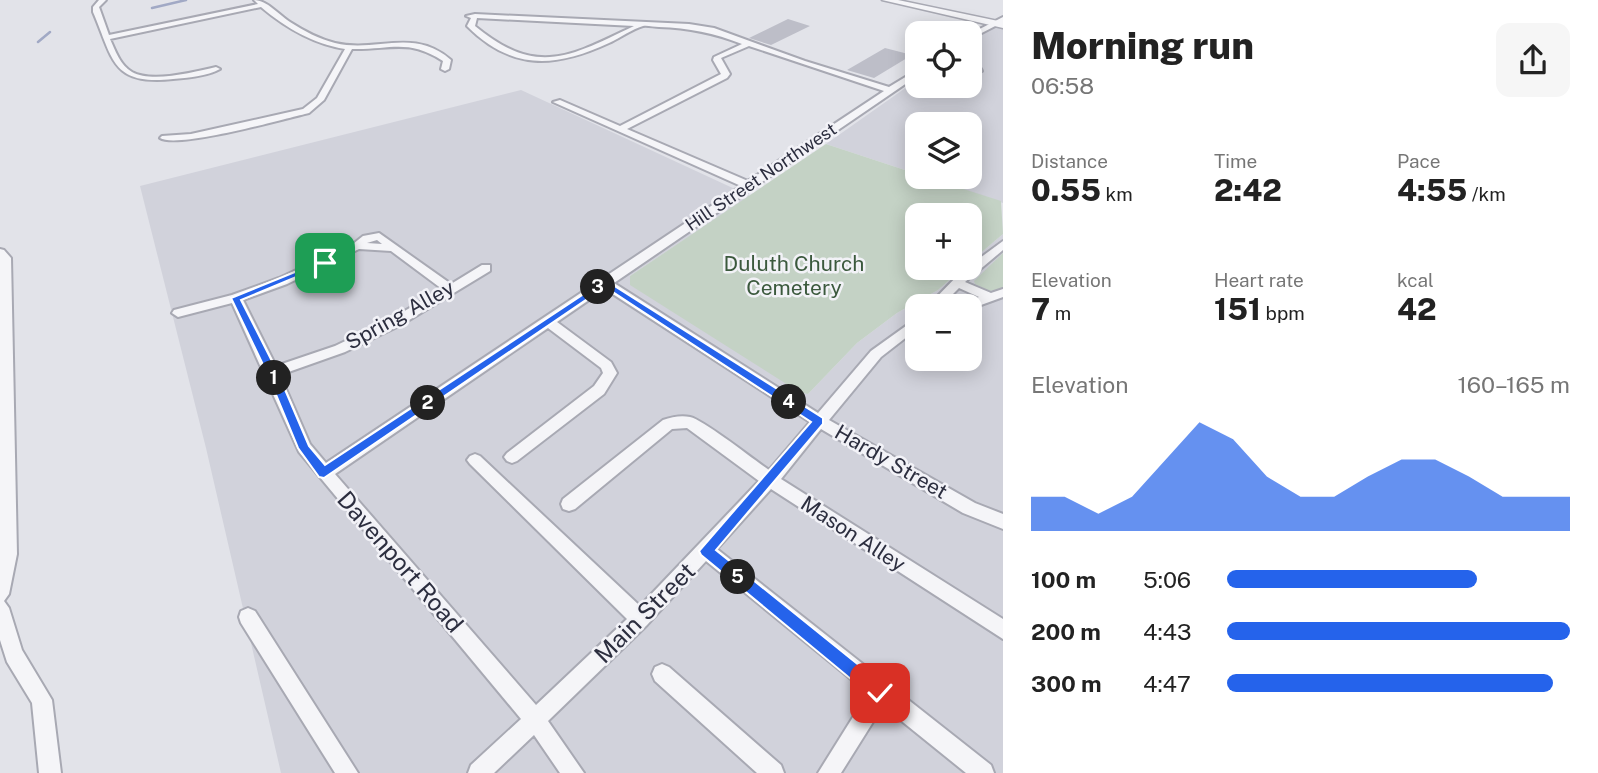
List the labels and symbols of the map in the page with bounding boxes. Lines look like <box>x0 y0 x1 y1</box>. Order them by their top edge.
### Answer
street label: Hill Street Northwest <box>681 118 840 235</box>
pin <box>295 233 355 293</box>
park label: Duluth Church Cemetery <box>724 251 864 300</box>
pin: 3 <box>580 270 616 304</box>
street label: Spring Alley <box>341 274 458 355</box>
pin: 1 <box>256 360 292 396</box>
pin: 4 <box>772 384 806 420</box>
pin: 2 <box>410 386 446 420</box>
street label: Hardy Street <box>831 419 952 504</box>
street label: Davenport Road <box>332 485 470 638</box>
street label: Mason Alley <box>796 491 910 577</box>
street label: Main Street <box>588 556 700 668</box>
pin: 5 <box>720 560 756 594</box>
pin <box>850 663 910 723</box>

